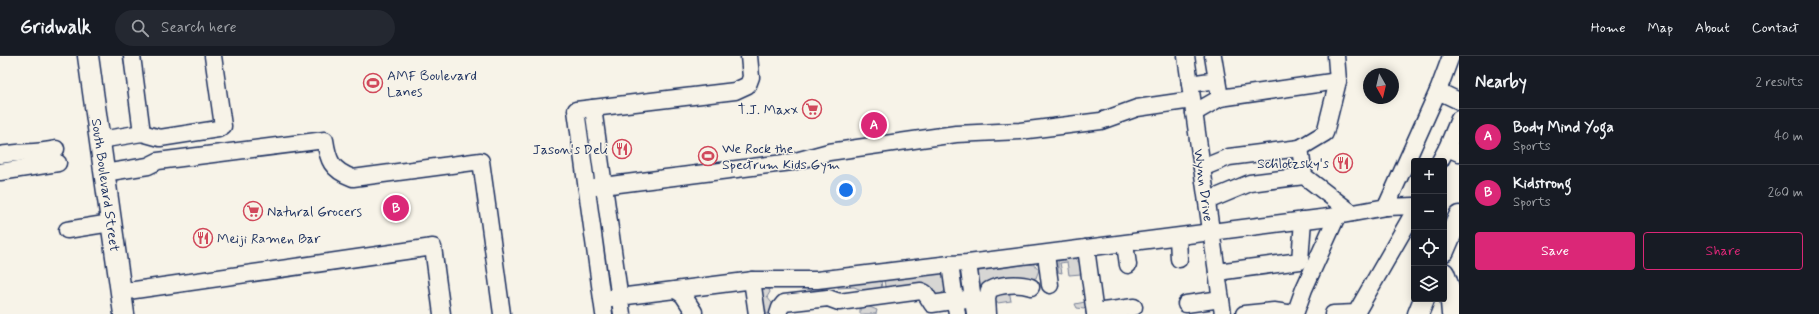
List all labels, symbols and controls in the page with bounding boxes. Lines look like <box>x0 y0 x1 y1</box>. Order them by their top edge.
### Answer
search box <box>115 10 395 46</box>
text: Gridwalk <box>20 15 91 40</box>
icon: search <box>129 17 151 39</box>
text: Search here <box>161 18 237 38</box>
text: Home <box>1591 19 1625 37</box>
text: Map <box>1647 19 1673 37</box>
text: About <box>1695 19 1730 37</box>
text: Contact <box>1752 19 1799 37</box>
place label: AMF Boulevard Lanes <box>387 67 477 101</box>
north arrow <box>1363 68 1399 104</box>
text: Nearby <box>1475 71 1527 93</box>
sports icon: AMF Boulevard Lanes <box>362 72 384 94</box>
text: 2 results <box>1756 74 1803 91</box>
supermarket icon: T.J. Maxx <box>801 98 823 120</box>
place label: T.J. Maxx <box>738 101 798 119</box>
pin: A <box>861 110 887 140</box>
street label: South Boulevard Street <box>87 117 123 253</box>
text: Body Mind Yoga <box>1513 118 1614 138</box>
text: A <box>1484 128 1492 145</box>
text: 40 m <box>1774 128 1803 145</box>
restaurant icon: Jason's Deli <box>611 138 633 160</box>
text: Sports <box>1513 138 1551 155</box>
place label: We Rock the Spectrum Kids Gym <box>722 140 840 174</box>
place label: Jason's Deli <box>533 141 608 159</box>
sports icon: We Rock the Spectrum Kids Gym <box>697 145 719 167</box>
street label: Wynn Drive <box>1189 148 1217 223</box>
restaurant icon: Schlotzsky's <box>1332 152 1354 174</box>
place label: Schlotzsky's <box>1257 155 1329 173</box>
map controls <box>1411 158 1447 302</box>
button: + <box>1411 158 1447 194</box>
text: Kidstrong <box>1513 174 1571 194</box>
your location <box>836 180 856 200</box>
text: B <box>1484 184 1492 201</box>
text: 260 m <box>1768 184 1803 201</box>
pin: B <box>383 193 409 223</box>
button: − <box>1411 194 1447 230</box>
text: Sports <box>1513 194 1551 211</box>
supermarket icon: Natural Grocers <box>242 200 264 222</box>
place label: Natural Grocers <box>267 203 362 221</box>
restaurant icon: Meiji Ramen Bar <box>192 227 214 249</box>
place label: Meiji Ramen Bar <box>217 230 321 248</box>
button: locate <box>1411 230 1447 266</box>
button: Save <box>1475 232 1635 270</box>
button: Share <box>1643 232 1803 270</box>
button: layers <box>1411 266 1447 302</box>

